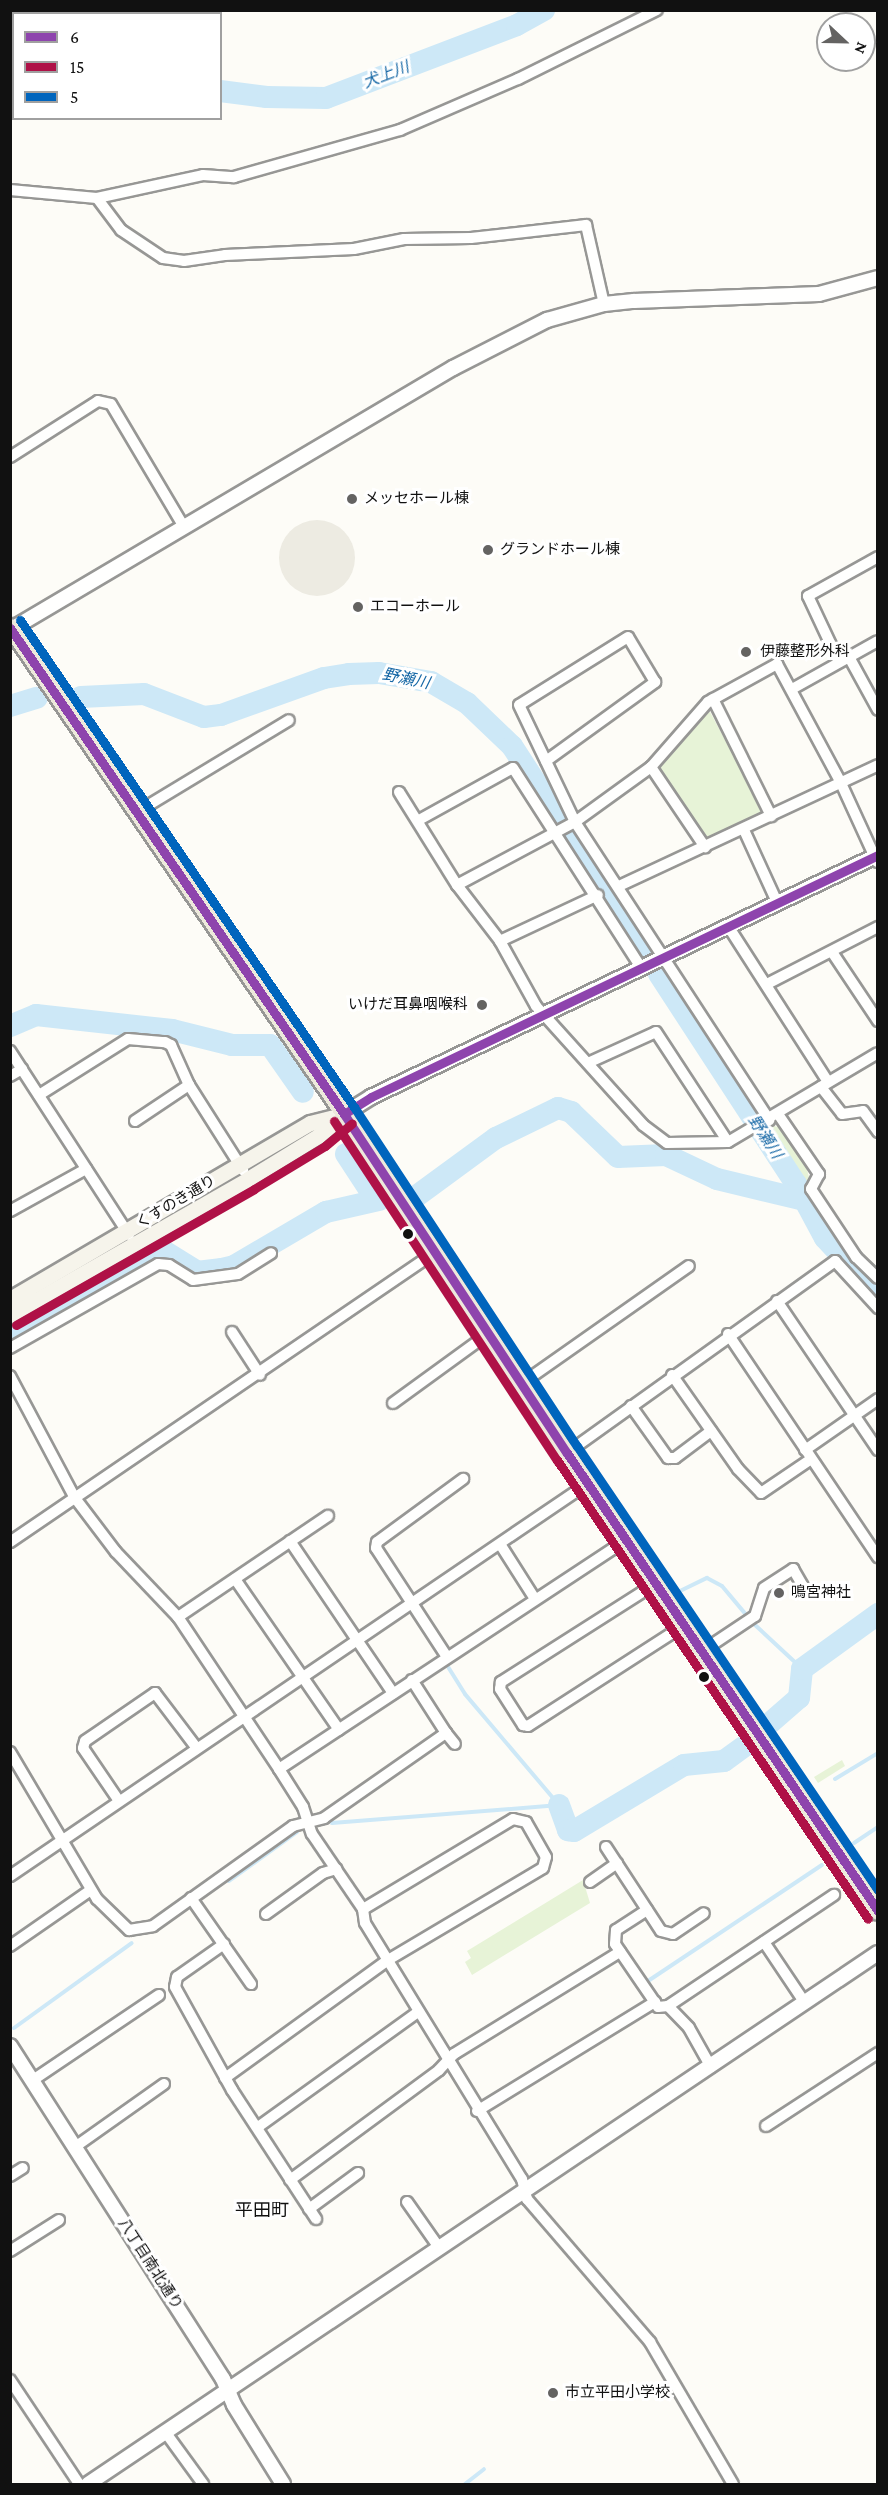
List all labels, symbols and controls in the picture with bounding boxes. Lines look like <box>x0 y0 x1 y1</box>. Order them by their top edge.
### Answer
legend <box>12 12 222 120</box>
north arrow <box>816 12 876 72</box>
text: 6 <box>70 27 79 47</box>
text: N <box>851 40 871 56</box>
text: 15 <box>70 57 84 77</box>
water label: 犬上川 <box>360 57 412 93</box>
text: 5 <box>70 87 79 107</box>
place label: メッセホール棟 <box>364 490 469 508</box>
marker: メッセホール棟 <box>345 492 359 506</box>
place label: グランドホール棟 <box>500 541 620 559</box>
marker: グランドホール棟 <box>481 543 495 557</box>
place label: エコーホール <box>370 598 460 616</box>
marker: エコーホール <box>351 600 365 614</box>
marker: 伊藤整形外科 <box>737 643 755 661</box>
place label: 伊藤整形外科 <box>760 643 850 661</box>
water label: 野瀬川 <box>381 665 431 693</box>
place label: いけだ耳鼻咽喉科 <box>348 996 468 1014</box>
marker: いけだ耳鼻咽喉科 <box>473 996 491 1014</box>
water label: 野瀬川 <box>744 1112 786 1162</box>
street label: くすのき通り <box>133 1171 219 1233</box>
unlabelled marker <box>402 1228 414 1240</box>
place label: 鳴宮神社 <box>791 1584 851 1602</box>
marker: 鳴宮神社 <box>772 1586 786 1600</box>
unlabelled marker <box>698 1671 710 1683</box>
district label: 平田町 <box>235 2199 289 2221</box>
street label: 八丁目南北通り <box>114 2215 186 2313</box>
place label: 市立平田小学校 <box>565 2384 670 2402</box>
marker: 市立平田小学校 <box>546 2386 560 2400</box>

